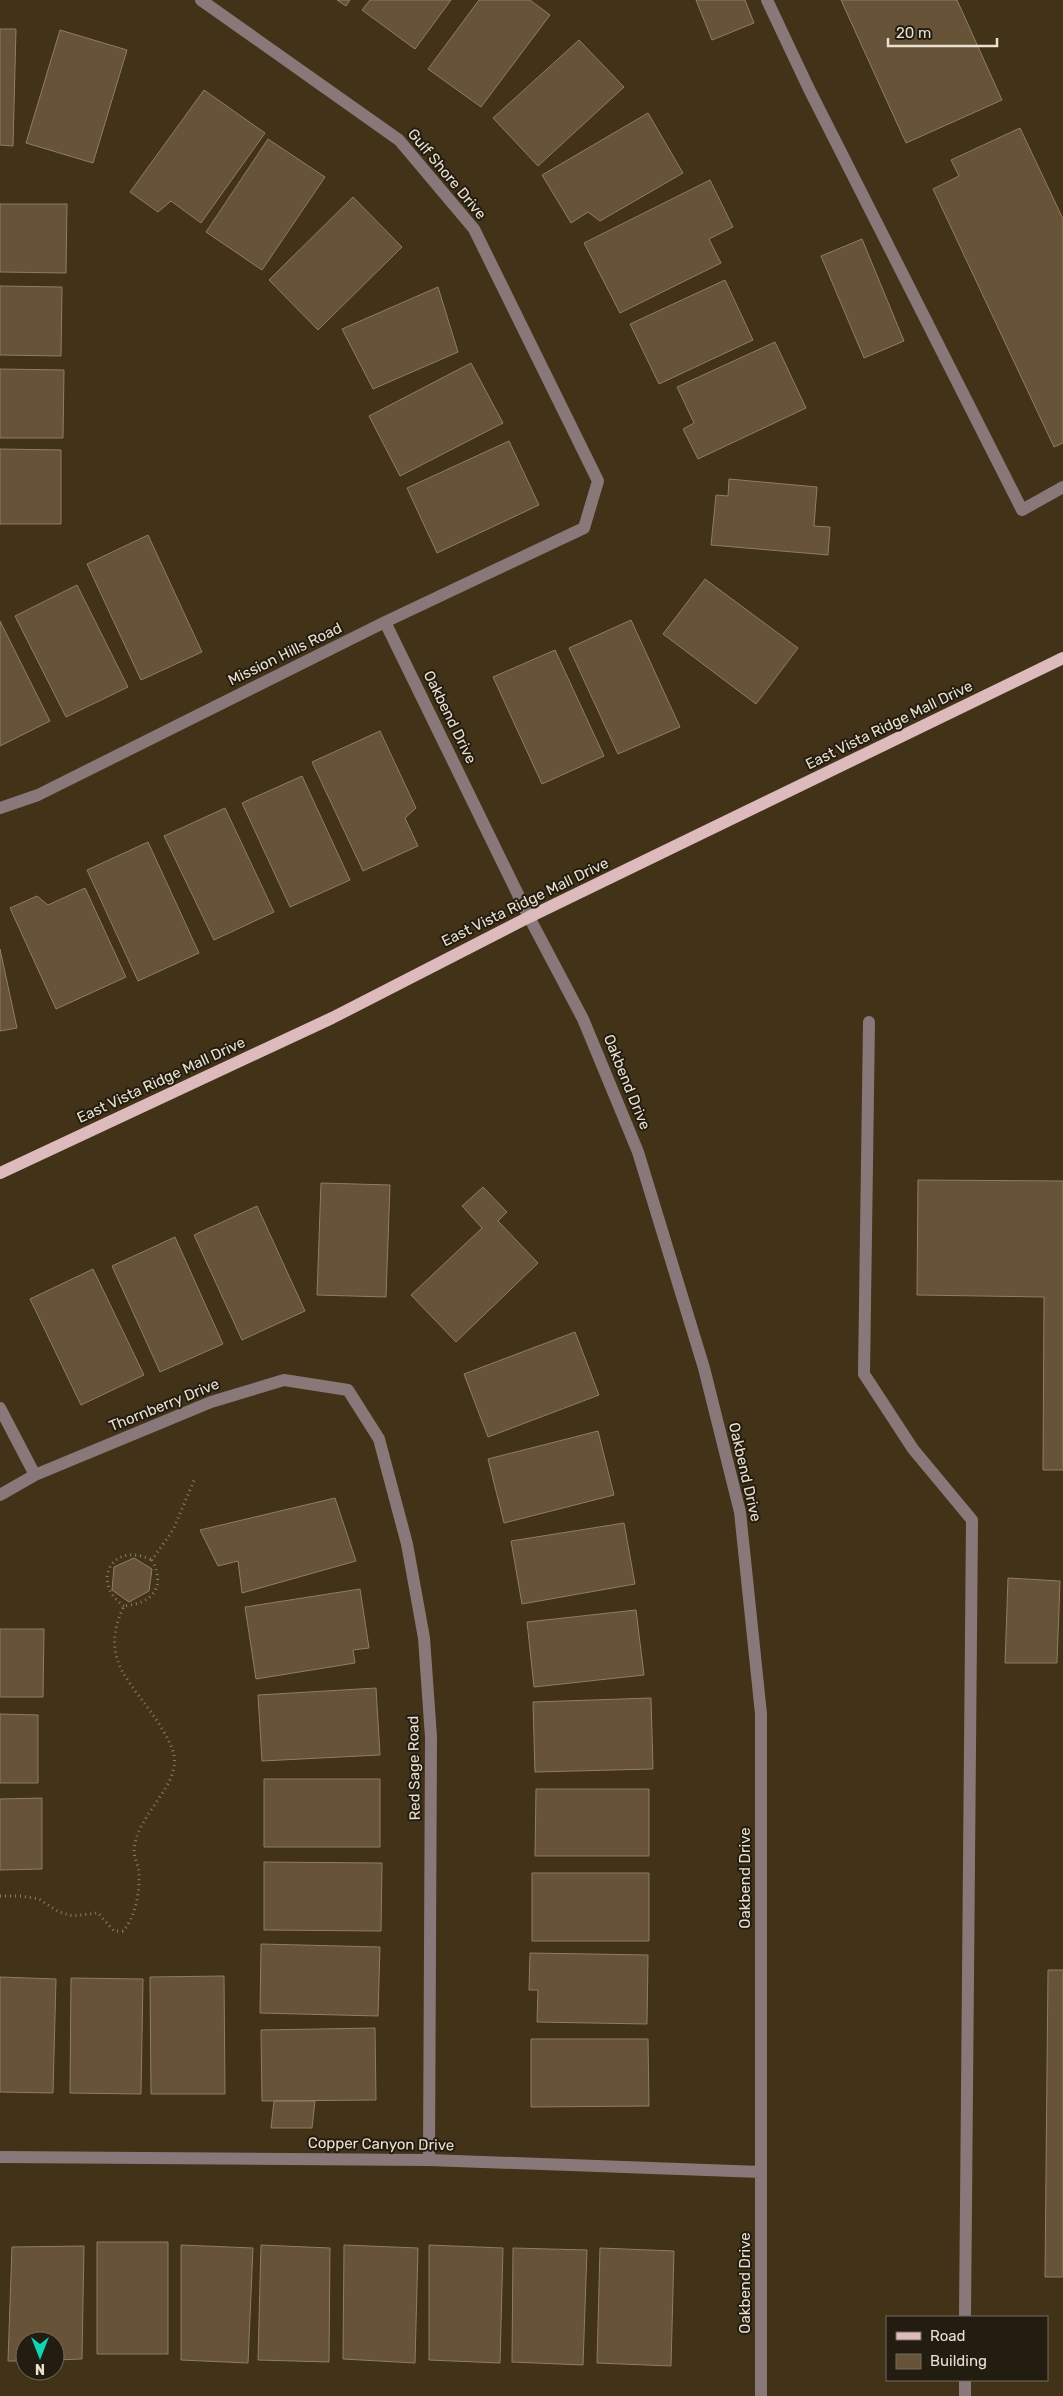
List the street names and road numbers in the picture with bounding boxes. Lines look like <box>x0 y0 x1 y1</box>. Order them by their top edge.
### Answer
street label: Gulf Shore Drive <box>404 125 490 223</box>
street label: Mission Hills Road <box>225 619 345 689</box>
street label: Oakbend Drive <box>420 668 480 766</box>
street label: East Vista Ridge Mall Drive <box>803 677 975 773</box>
street label: East Vista Ridge Mall Drive <box>439 854 611 950</box>
street label: Oakbend Drive <box>600 1032 654 1132</box>
street label: East Vista Ridge Mall Drive <box>74 1033 248 1127</box>
street label: Thornberry Drive <box>106 1375 222 1435</box>
street label: Oakbend Drive <box>725 1421 765 1523</box>
street label: Red Sage Road <box>404 1715 424 1821</box>
street label: Oakbend Drive <box>736 1827 754 1929</box>
street label: Copper Canyon Drive <box>308 2134 454 2154</box>
street label: Oakbend Drive <box>736 2232 754 2334</box>

